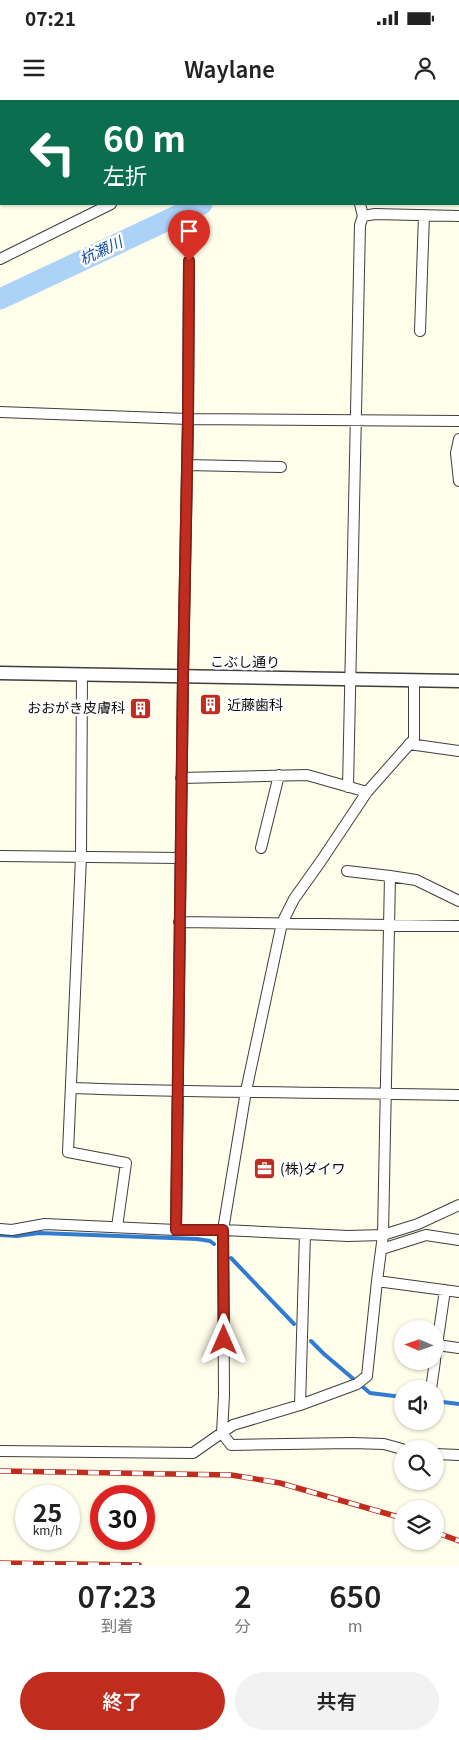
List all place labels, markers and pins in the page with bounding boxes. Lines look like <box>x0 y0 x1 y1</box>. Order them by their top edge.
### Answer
pin <box>168 210 210 261</box>
building icon: 近藤歯科 <box>199 693 223 717</box>
place label: 近藤歯科 <box>227 694 283 714</box>
building icon: おおがき皮膚科 <box>129 696 153 720</box>
place label: おおがき皮膚科 <box>27 697 125 717</box>
office icon: (株)ダイワ <box>252 1157 276 1181</box>
place label: (株)ダイワ <box>280 1158 345 1178</box>

